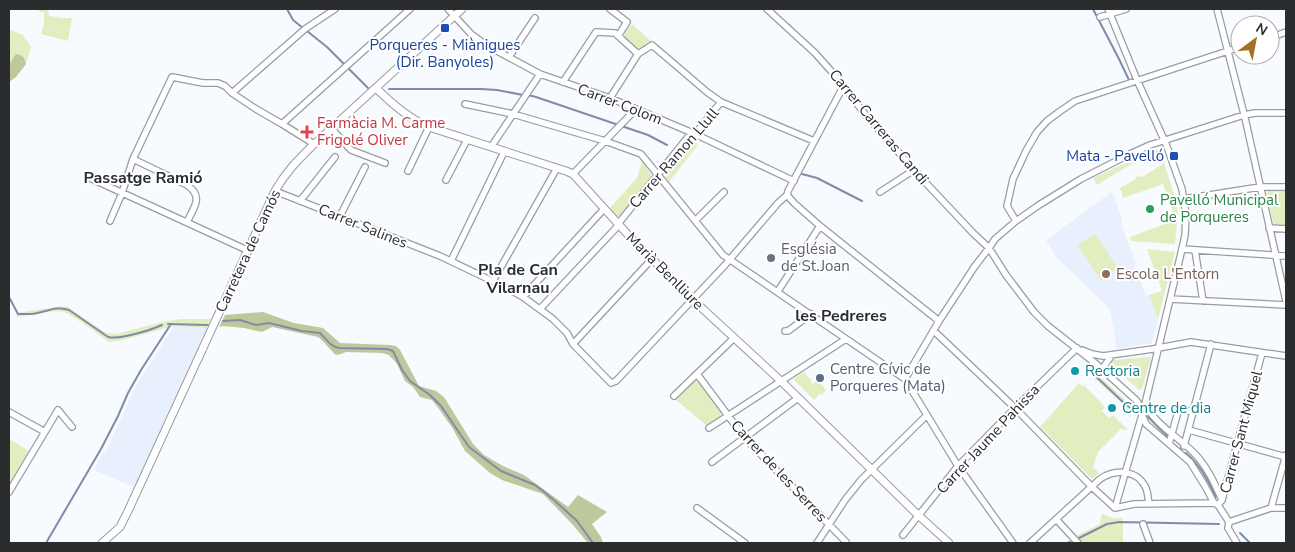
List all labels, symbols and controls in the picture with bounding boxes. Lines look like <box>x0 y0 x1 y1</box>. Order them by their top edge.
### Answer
north arrow <box>1230 15 1280 65</box>
text: N <box>1252 19 1271 40</box>
marker: Porqueres - Miànigues (Dir. Banyoles) <box>439 22 451 34</box>
place label: Porqueres - Miànigues (Dir. Banyoles) <box>369 35 521 72</box>
street label: Carrer Carreras Candi <box>825 65 933 189</box>
street label: Carrer Colom <box>575 79 665 129</box>
street label: Carrer Ramon Llull <box>625 103 724 213</box>
place label: Farmàcia M. Carme Frigolé Oliver <box>317 113 445 150</box>
marker: Farmàcia M. Carme Frigolé Oliver <box>301 126 313 138</box>
place label: Mata - Pavelló <box>1066 146 1164 166</box>
marker: Mata - Pavelló <box>1168 150 1180 162</box>
district label: Passatge Ramió <box>84 167 202 189</box>
street label: Carretera de Camós <box>211 186 285 316</box>
place label: Pavelló Municipal de Porqueres <box>1160 190 1279 227</box>
street label: Carrer Salines <box>315 199 411 253</box>
marker: Pavelló Municipal de Porqueres <box>1144 203 1156 215</box>
street label: Marià Benlliure <box>622 228 708 314</box>
place label: Església de St.Joan <box>781 239 850 276</box>
marker: Església de St.Joan <box>765 252 777 264</box>
district label: Pla de Can Vilarnau <box>478 259 558 299</box>
place label: Escola L'Entorn <box>1116 264 1219 284</box>
marker: Escola L'Entorn <box>1100 268 1112 280</box>
district label: les Pedreres <box>795 305 887 327</box>
place label: Centre Cívic de Porqueres (Mata) <box>830 359 946 396</box>
place label: Rectoria <box>1085 361 1140 381</box>
marker: Rectoria <box>1069 365 1081 377</box>
street label: Carrer Sant Miquel <box>1215 368 1267 496</box>
marker: Centre Cívic de Porqueres (Mata) <box>814 372 826 384</box>
street label: Carrer Jaume Pahissa <box>932 380 1044 498</box>
place label: Centre de dia <box>1122 398 1211 418</box>
marker: Centre de dia <box>1106 402 1118 414</box>
street label: Carrer de les Serres <box>726 416 832 526</box>

